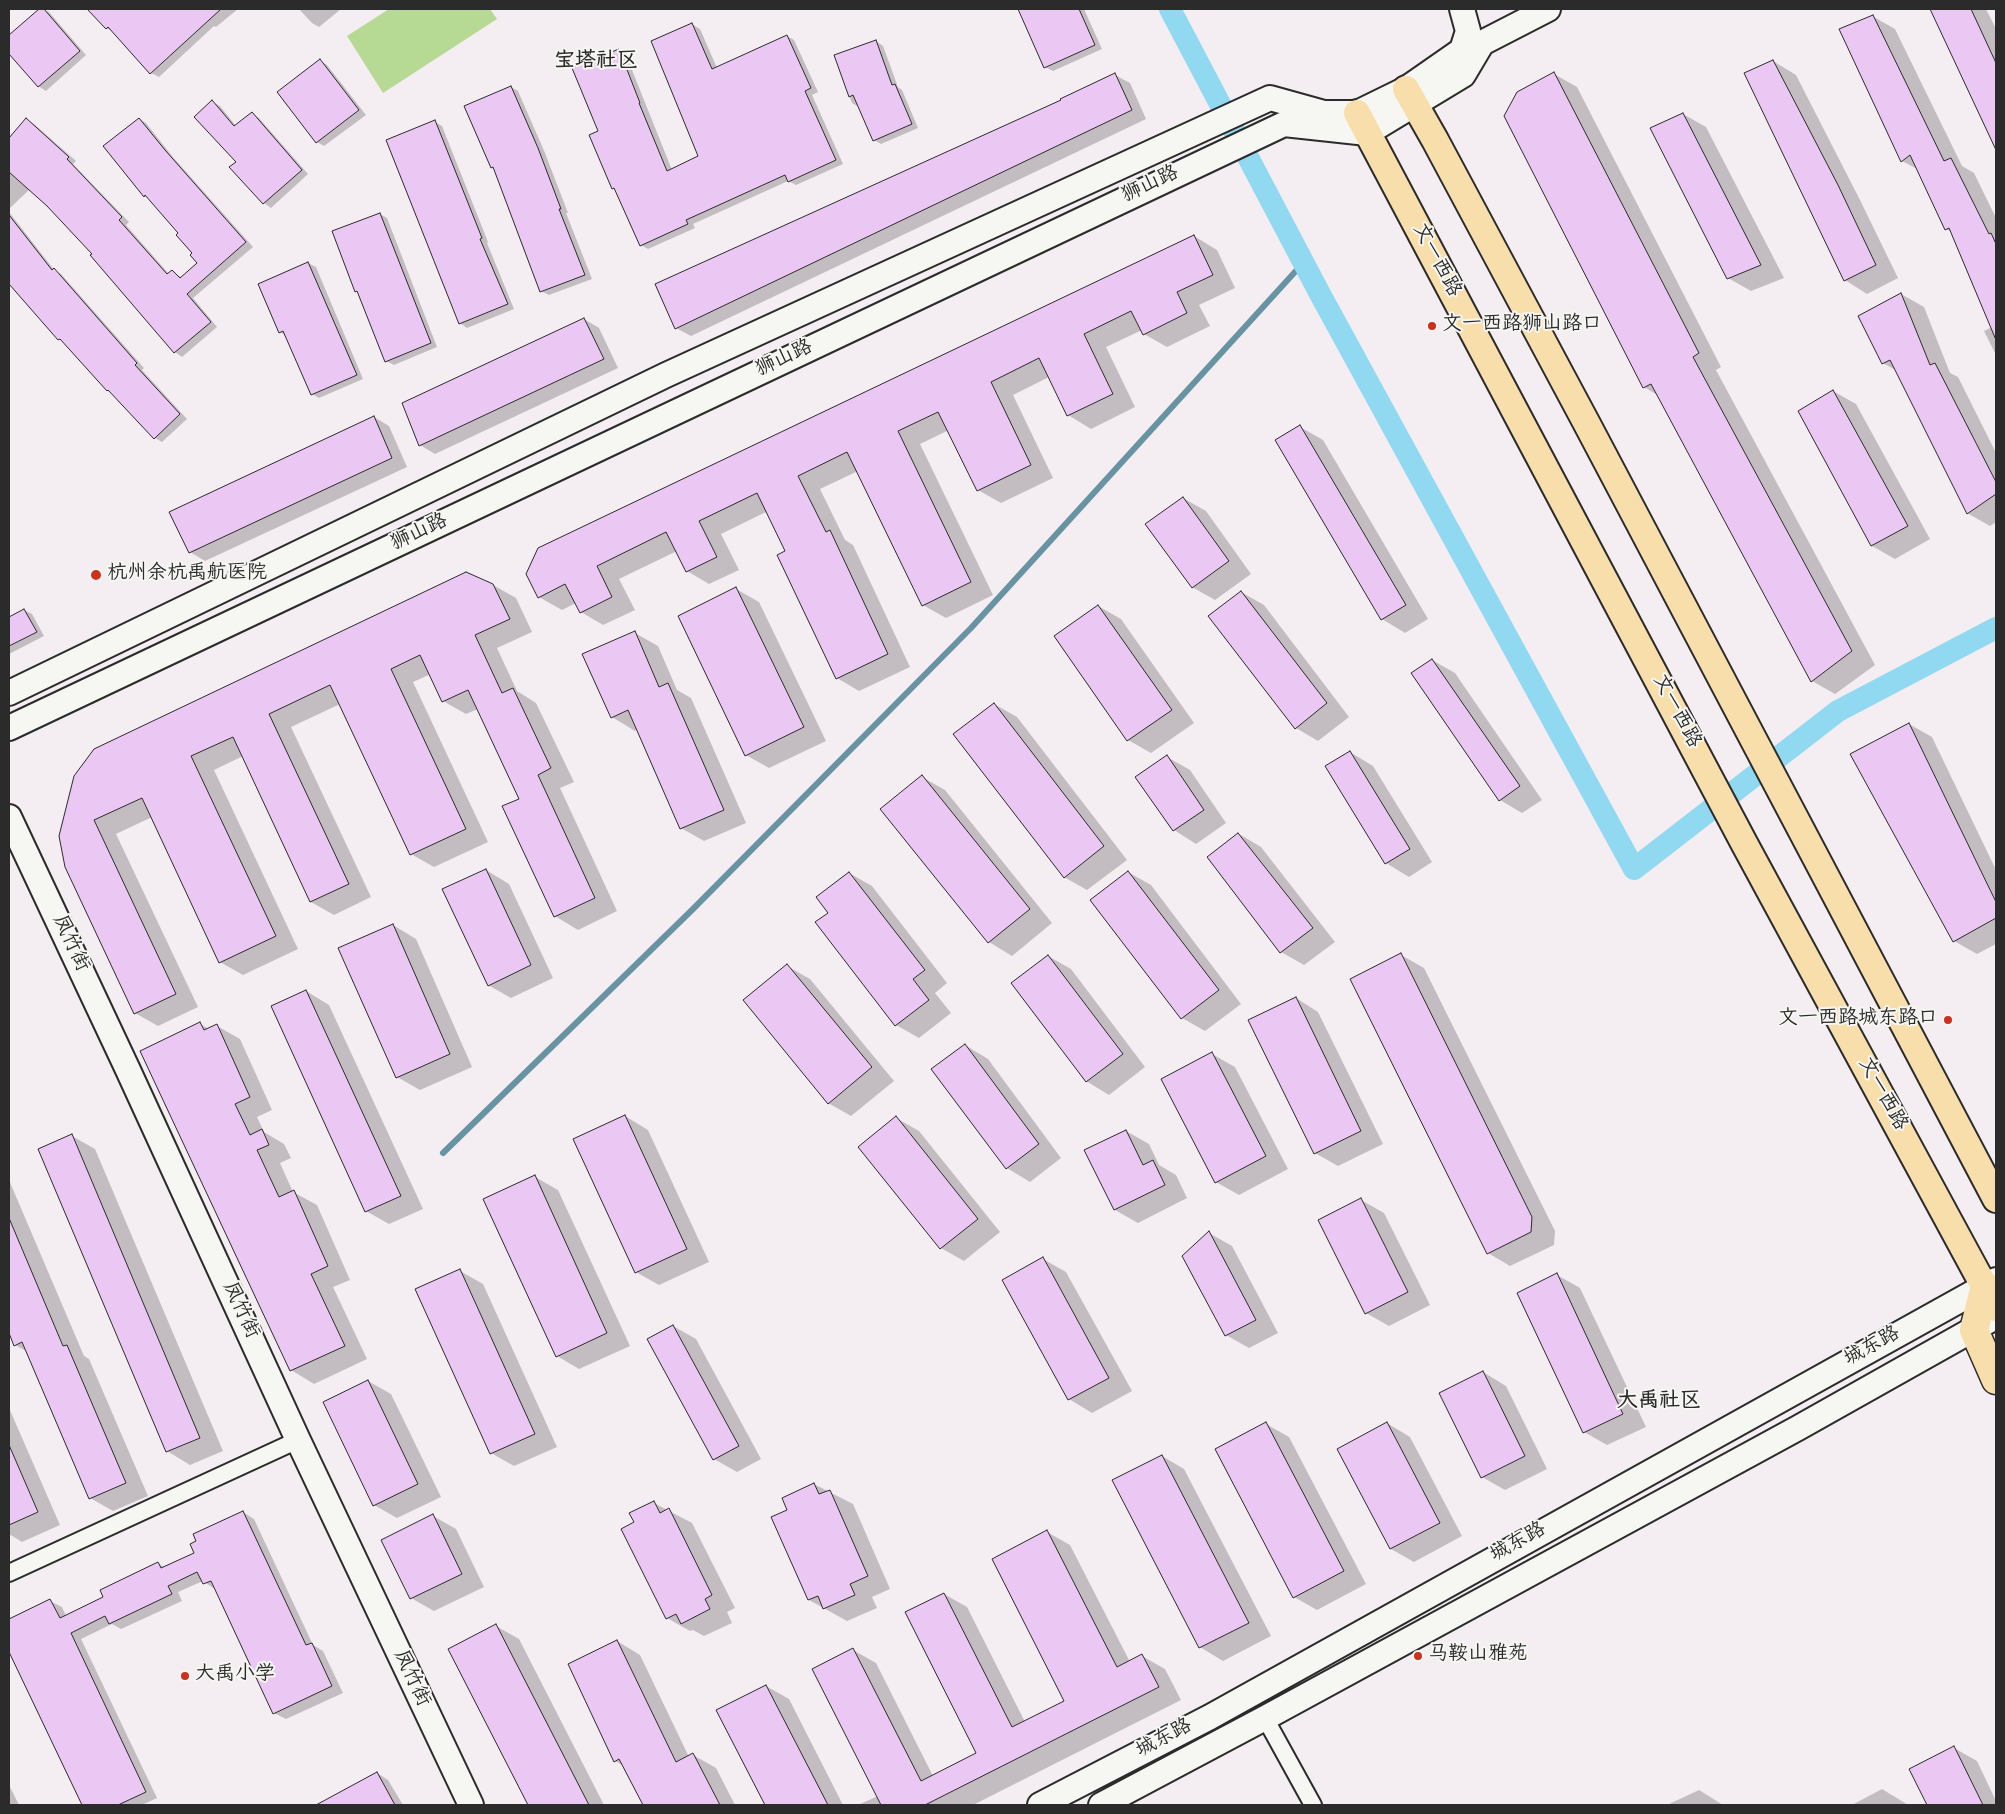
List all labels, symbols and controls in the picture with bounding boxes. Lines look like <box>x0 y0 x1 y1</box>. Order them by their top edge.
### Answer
district label: 宝塔社区 <box>554 50 638 76</box>
street label: 狮山路 <box>1119 162 1183 210</box>
street label: 文一西路 <box>1406 220 1464 302</box>
place label: 文一西路狮山路口 <box>1442 314 1602 338</box>
marker: 文一西路狮山路口 <box>1426 320 1438 332</box>
street label: 狮山路 <box>753 336 817 384</box>
street label: 狮山路 <box>388 510 452 558</box>
place label: 杭州余杭禹航医院 <box>107 563 267 587</box>
marker: 杭州余杭禹航医院 <box>89 568 103 582</box>
street label: 文一西路 <box>1646 671 1704 753</box>
street label: 凤竹街 <box>45 912 93 976</box>
place label: 文一西路城东路口 <box>1778 1008 1938 1032</box>
marker: 文一西路城东路口 <box>1942 1014 1954 1026</box>
street label: 文一西路 <box>1851 1054 1911 1136</box>
street label: 凤竹街 <box>215 1279 263 1343</box>
street label: 城东路 <box>1841 1323 1905 1373</box>
district label: 大禹社区 <box>1617 1390 1701 1416</box>
street label: 城东路 <box>1487 1519 1551 1569</box>
place label: 马鞍山雅苑 <box>1428 1644 1528 1668</box>
street label: 凤竹街 <box>386 1647 434 1711</box>
marker: 马鞍山雅苑 <box>1412 1650 1424 1662</box>
place label: 大禹小学 <box>195 1664 275 1688</box>
marker: 大禹小学 <box>179 1670 191 1682</box>
street label: 城东路 <box>1133 1715 1197 1765</box>

